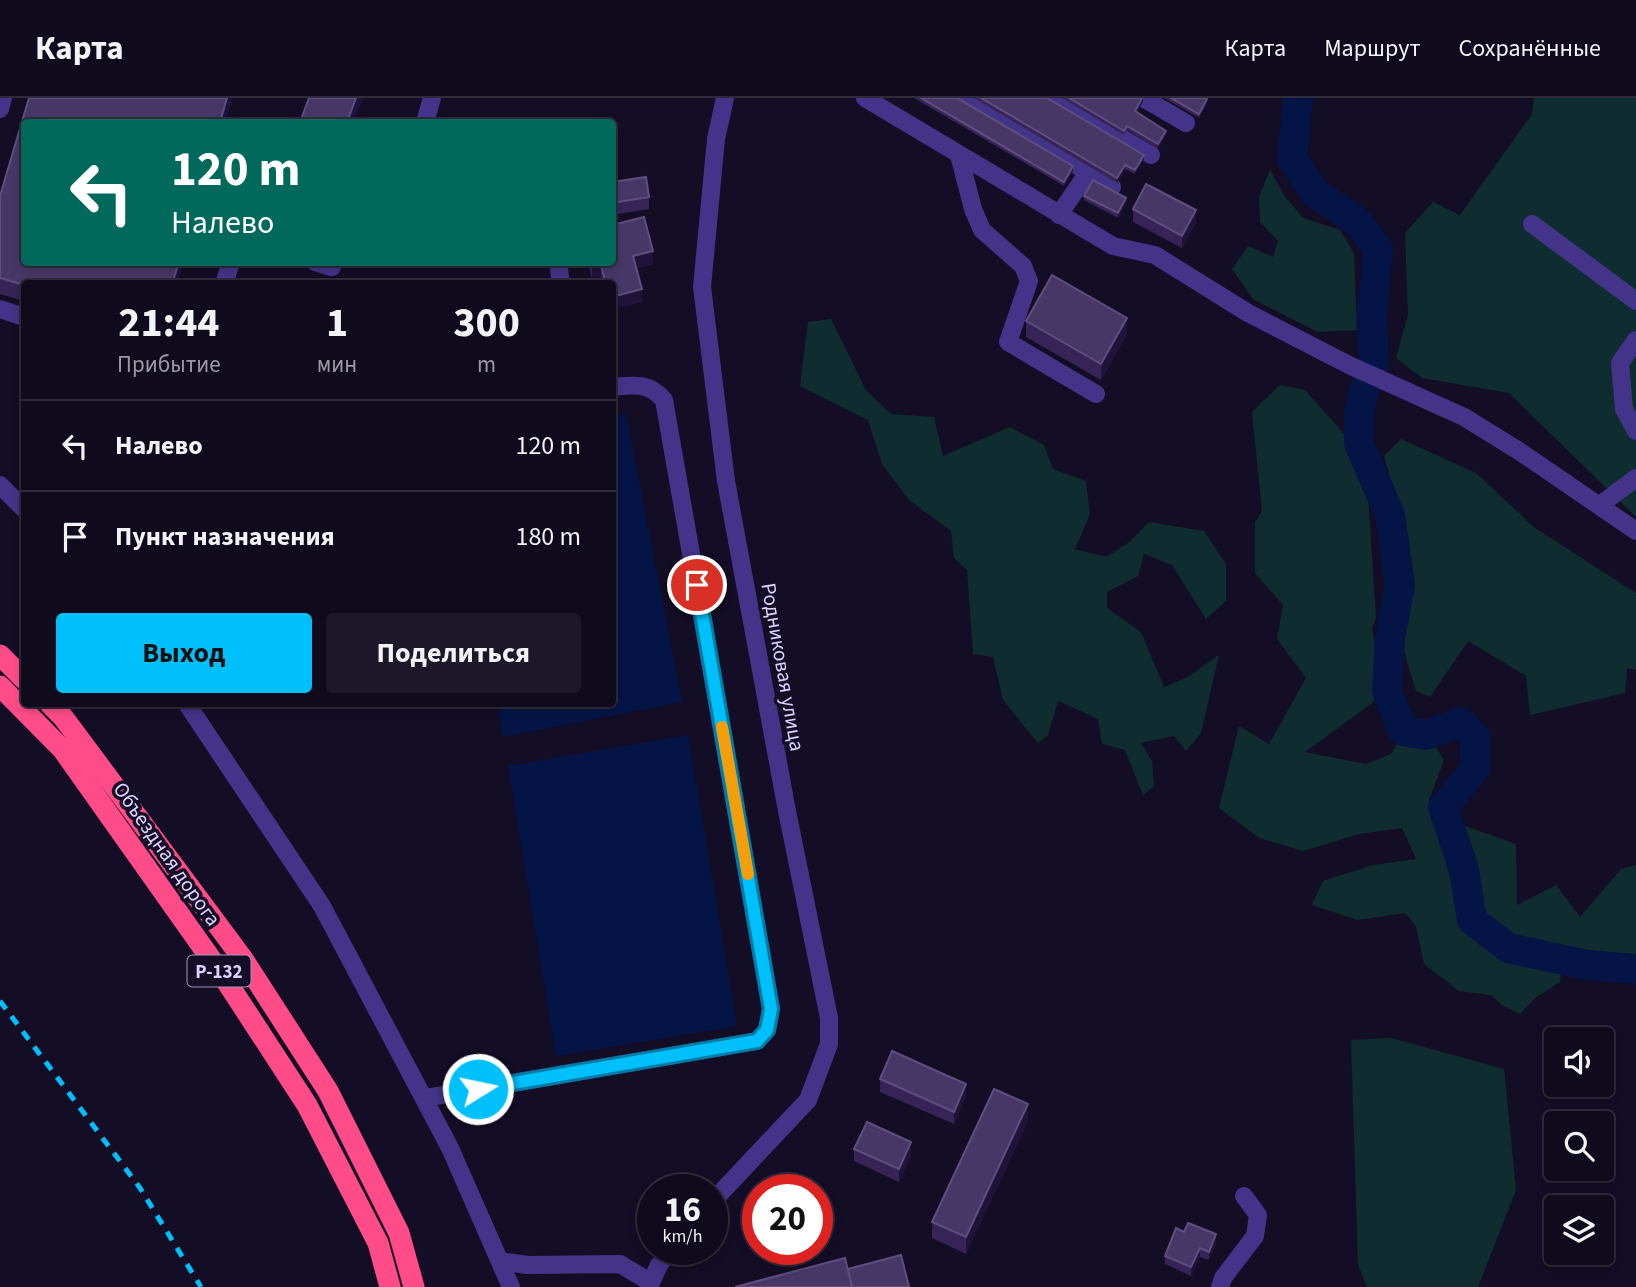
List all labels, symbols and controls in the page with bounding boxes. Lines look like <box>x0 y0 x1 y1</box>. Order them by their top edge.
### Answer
text: Карта <box>35 25 124 72</box>
text: Карта <box>1225 31 1286 66</box>
text: Маршрут <box>1324 31 1420 66</box>
text: Сохранённые <box>1458 31 1601 66</box>
text: 120 m <box>171 135 300 205</box>
icon: left <box>56 147 147 238</box>
text: Налево <box>171 200 274 246</box>
text: 21:44 <box>118 293 220 353</box>
text: 1 <box>326 293 348 353</box>
text: 300 <box>453 293 520 353</box>
text: Прибытие <box>117 348 221 381</box>
text: мин <box>317 348 357 381</box>
text: m <box>477 348 496 381</box>
icon: left <box>56 427 94 465</box>
text: Налево <box>115 427 203 464</box>
text: 120 m <box>515 427 581 464</box>
icon: arrive <box>56 518 94 556</box>
text: Пункт назначения <box>115 518 335 555</box>
text: 180 m <box>515 518 581 555</box>
pin <box>667 555 727 615</box>
icon: arrive <box>678 566 716 604</box>
street label: Родниковая улица <box>753 581 813 753</box>
button: Выход <box>56 613 312 693</box>
button: Поделиться <box>326 613 581 693</box>
street label: Объездная дорога <box>106 776 228 932</box>
road number: Р-132 <box>188 956 250 986</box>
map controls <box>1544 1027 1614 1265</box>
button: sound <box>1544 1027 1614 1097</box>
position arrow <box>441 1052 515 1126</box>
button: search <box>1544 1111 1614 1181</box>
speed limit sign: 20 <box>742 1174 833 1265</box>
text: 16 <box>664 1185 701 1235</box>
button: layers <box>1544 1195 1614 1265</box>
text: km/h <box>663 1224 702 1249</box>

